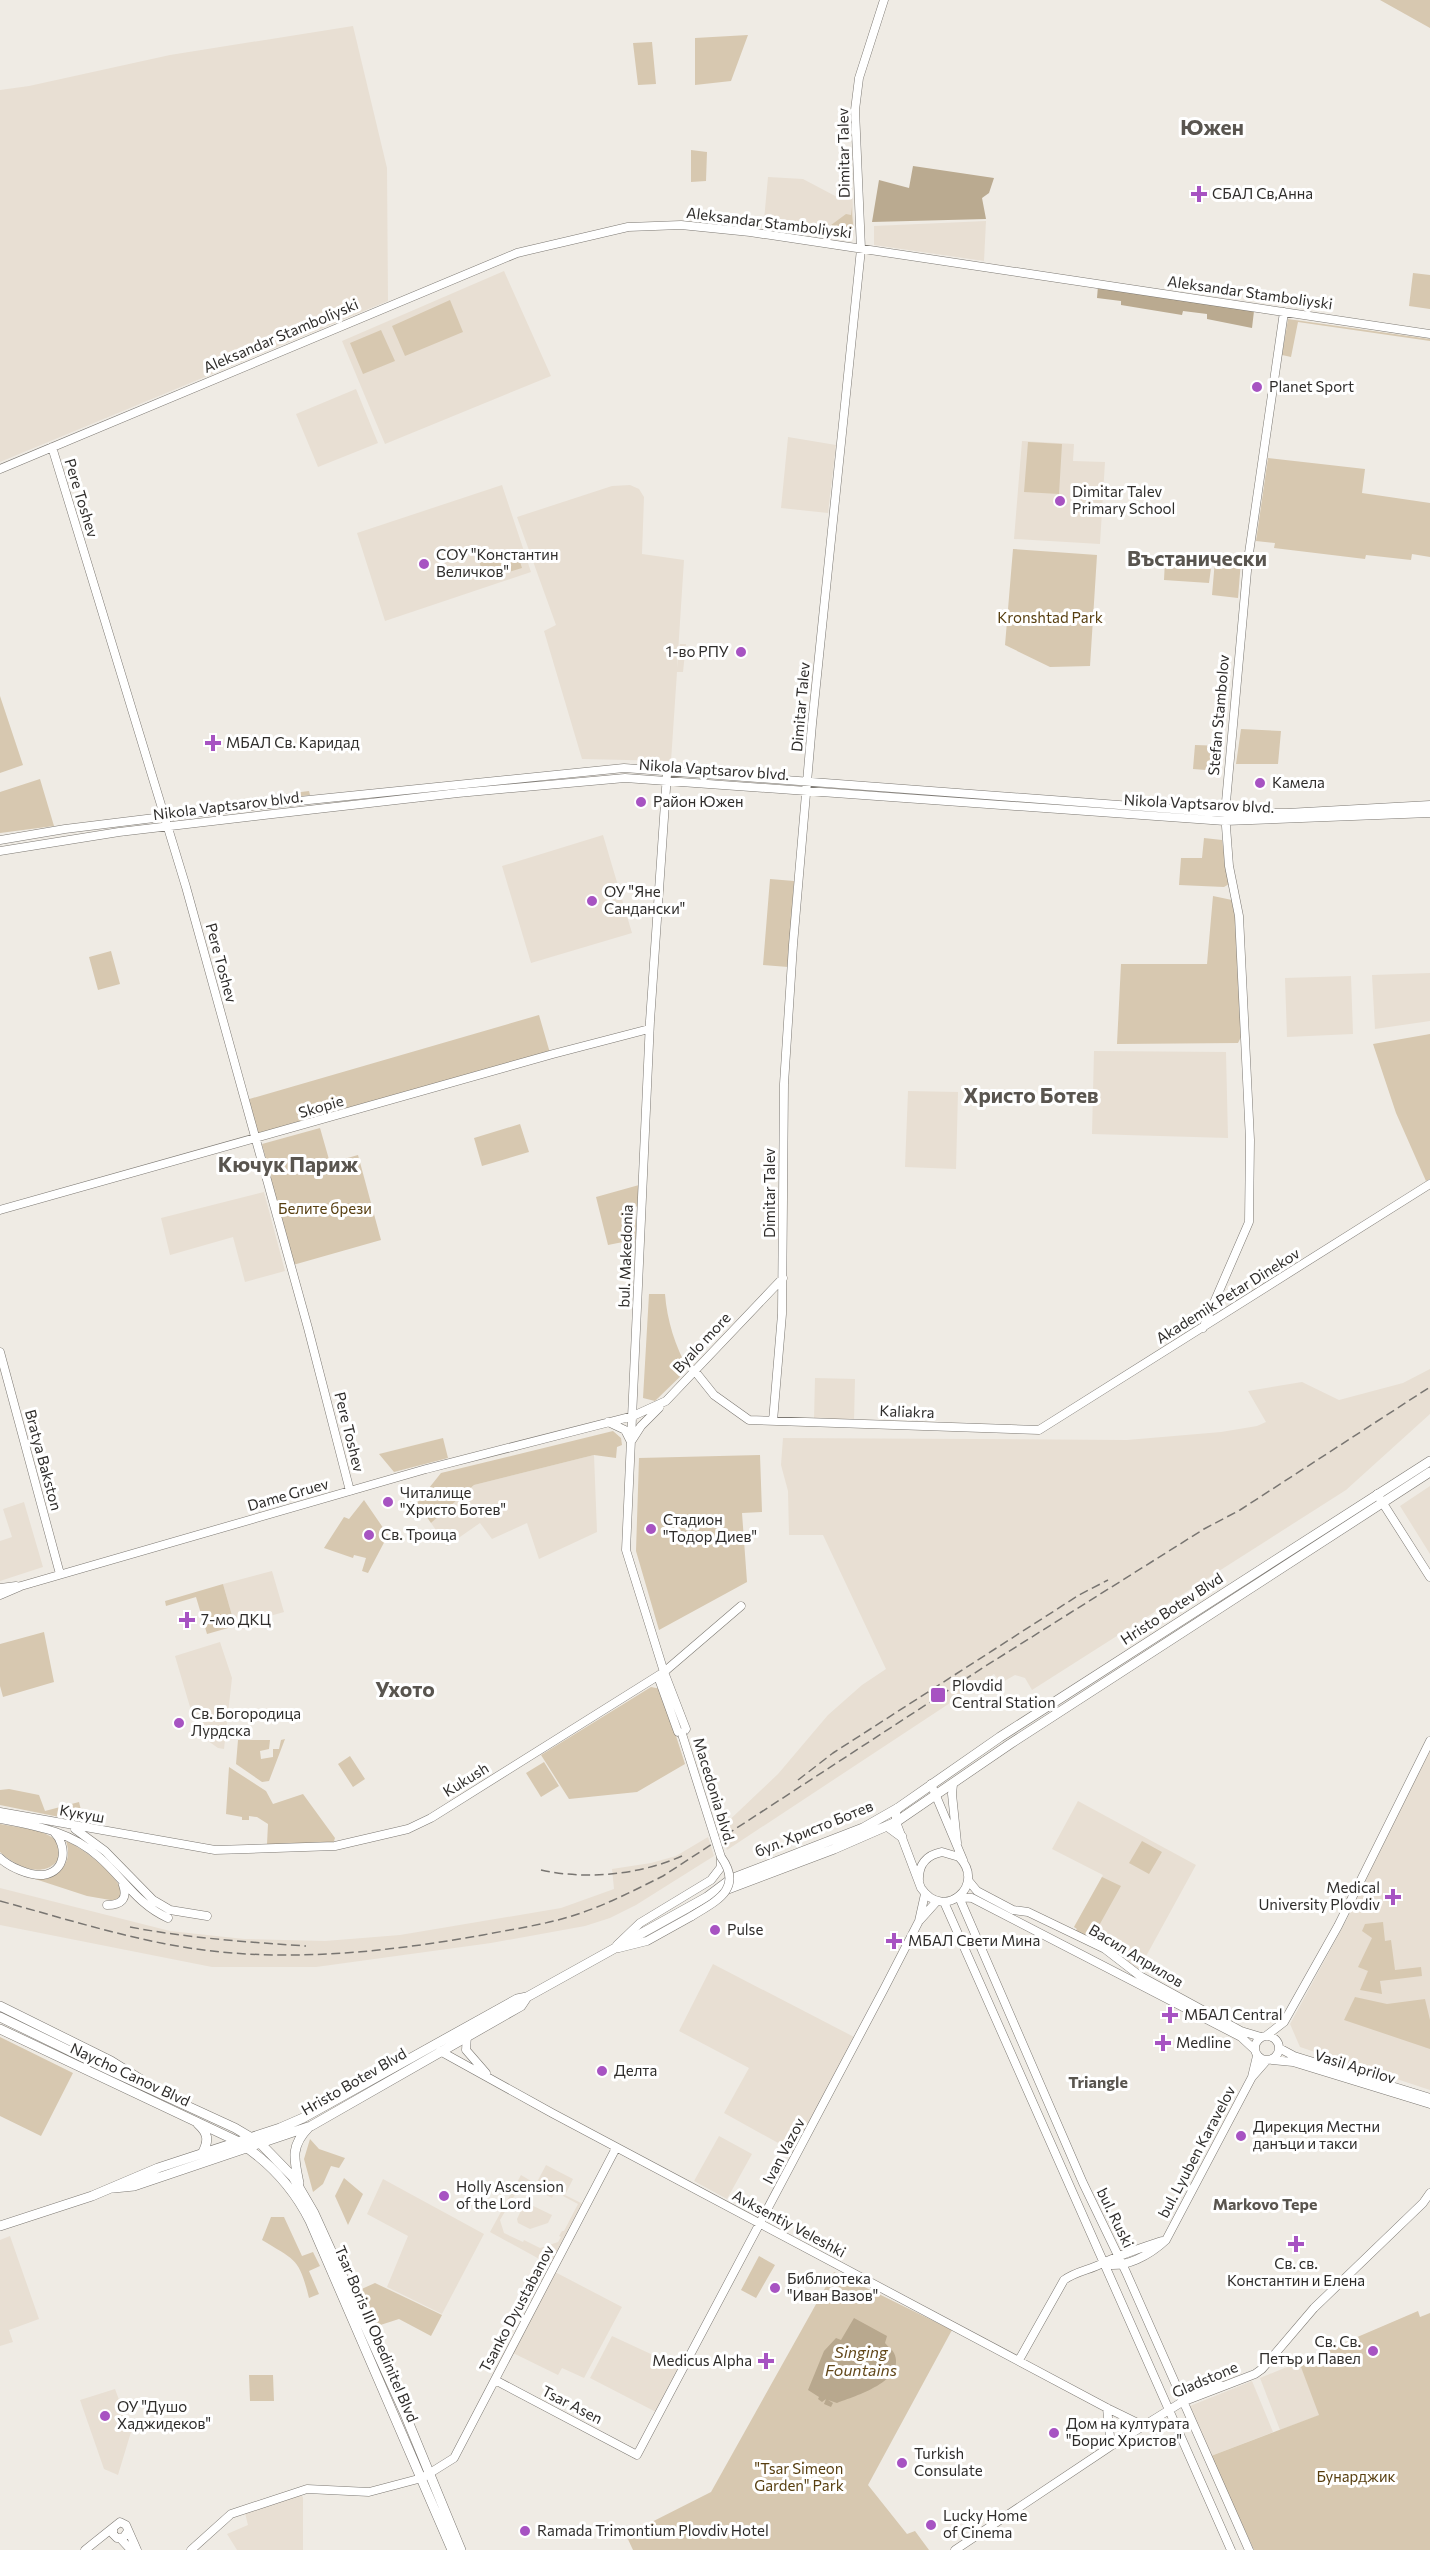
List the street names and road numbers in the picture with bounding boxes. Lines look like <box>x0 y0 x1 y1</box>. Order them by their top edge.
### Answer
street label: Dimitar Talev <box>833 108 853 198</box>
street label: Aleksandar Stamboliyski <box>685 203 853 241</box>
street label: Aleksandar Stamboliyski <box>1166 272 1334 313</box>
street label: Aleksandar Stamboliyski <box>200 294 361 376</box>
street label: Pere Toshev <box>61 456 103 540</box>
street label: Stefan Stambolov <box>1204 653 1232 776</box>
street label: Dimitar Talev <box>787 661 813 753</box>
street label: Nikola Vaptsarov blvd. <box>638 755 790 783</box>
street label: Nikola Vaptsarov blvd. <box>152 787 304 823</box>
street label: Nikola Vaptsarov blvd. <box>1123 790 1275 816</box>
street label: Pere Toshev <box>203 921 241 1005</box>
street label: Skopie <box>296 1091 345 1121</box>
street label: Dimitar Talev <box>760 1148 778 1238</box>
street label: bul. Makedonia <box>614 1204 636 1308</box>
street label: Akademik Petar Dinekov <box>1152 1243 1303 1347</box>
street label: Byalo more <box>669 1308 734 1376</box>
street label: Pere Toshev <box>331 1390 369 1474</box>
street label: Kaliakra <box>879 1401 935 1421</box>
street label: Bratya Bakston <box>22 1407 66 1512</box>
street label: Dame Gruev <box>245 1474 331 1514</box>
street label: Hristo Botev Blvd <box>1117 1568 1226 1648</box>
street label: Macedonia blvd. <box>690 1735 740 1846</box>
street label: Kukush <box>439 1758 492 1800</box>
street label: бул. Христо Ботев <box>752 1796 875 1860</box>
street label: Кукуш <box>58 1800 106 1826</box>
street label: Васил Априлов <box>1086 1920 1187 1990</box>
street label: Naycho Canov Blvd <box>68 2038 193 2110</box>
street label: Hristo Botev Blvd <box>298 2044 409 2118</box>
street label: Vasil Aprilov <box>1312 2045 1398 2087</box>
street label: bul. Lyuben Karavelov <box>1154 2082 1239 2221</box>
street label: Ivan Vazov <box>758 2114 808 2187</box>
street label: bul. Ruski <box>1094 2185 1138 2251</box>
street label: Avksentiy Veleshki <box>730 2186 849 2261</box>
street label: Tsanko Dyustabanov <box>475 2242 557 2375</box>
street label: Tsar Boris III Obedinitel Blvd <box>332 2243 422 2425</box>
street label: Gladstone <box>1169 2357 1240 2401</box>
street label: Tsar Asen <box>539 2381 606 2427</box>

